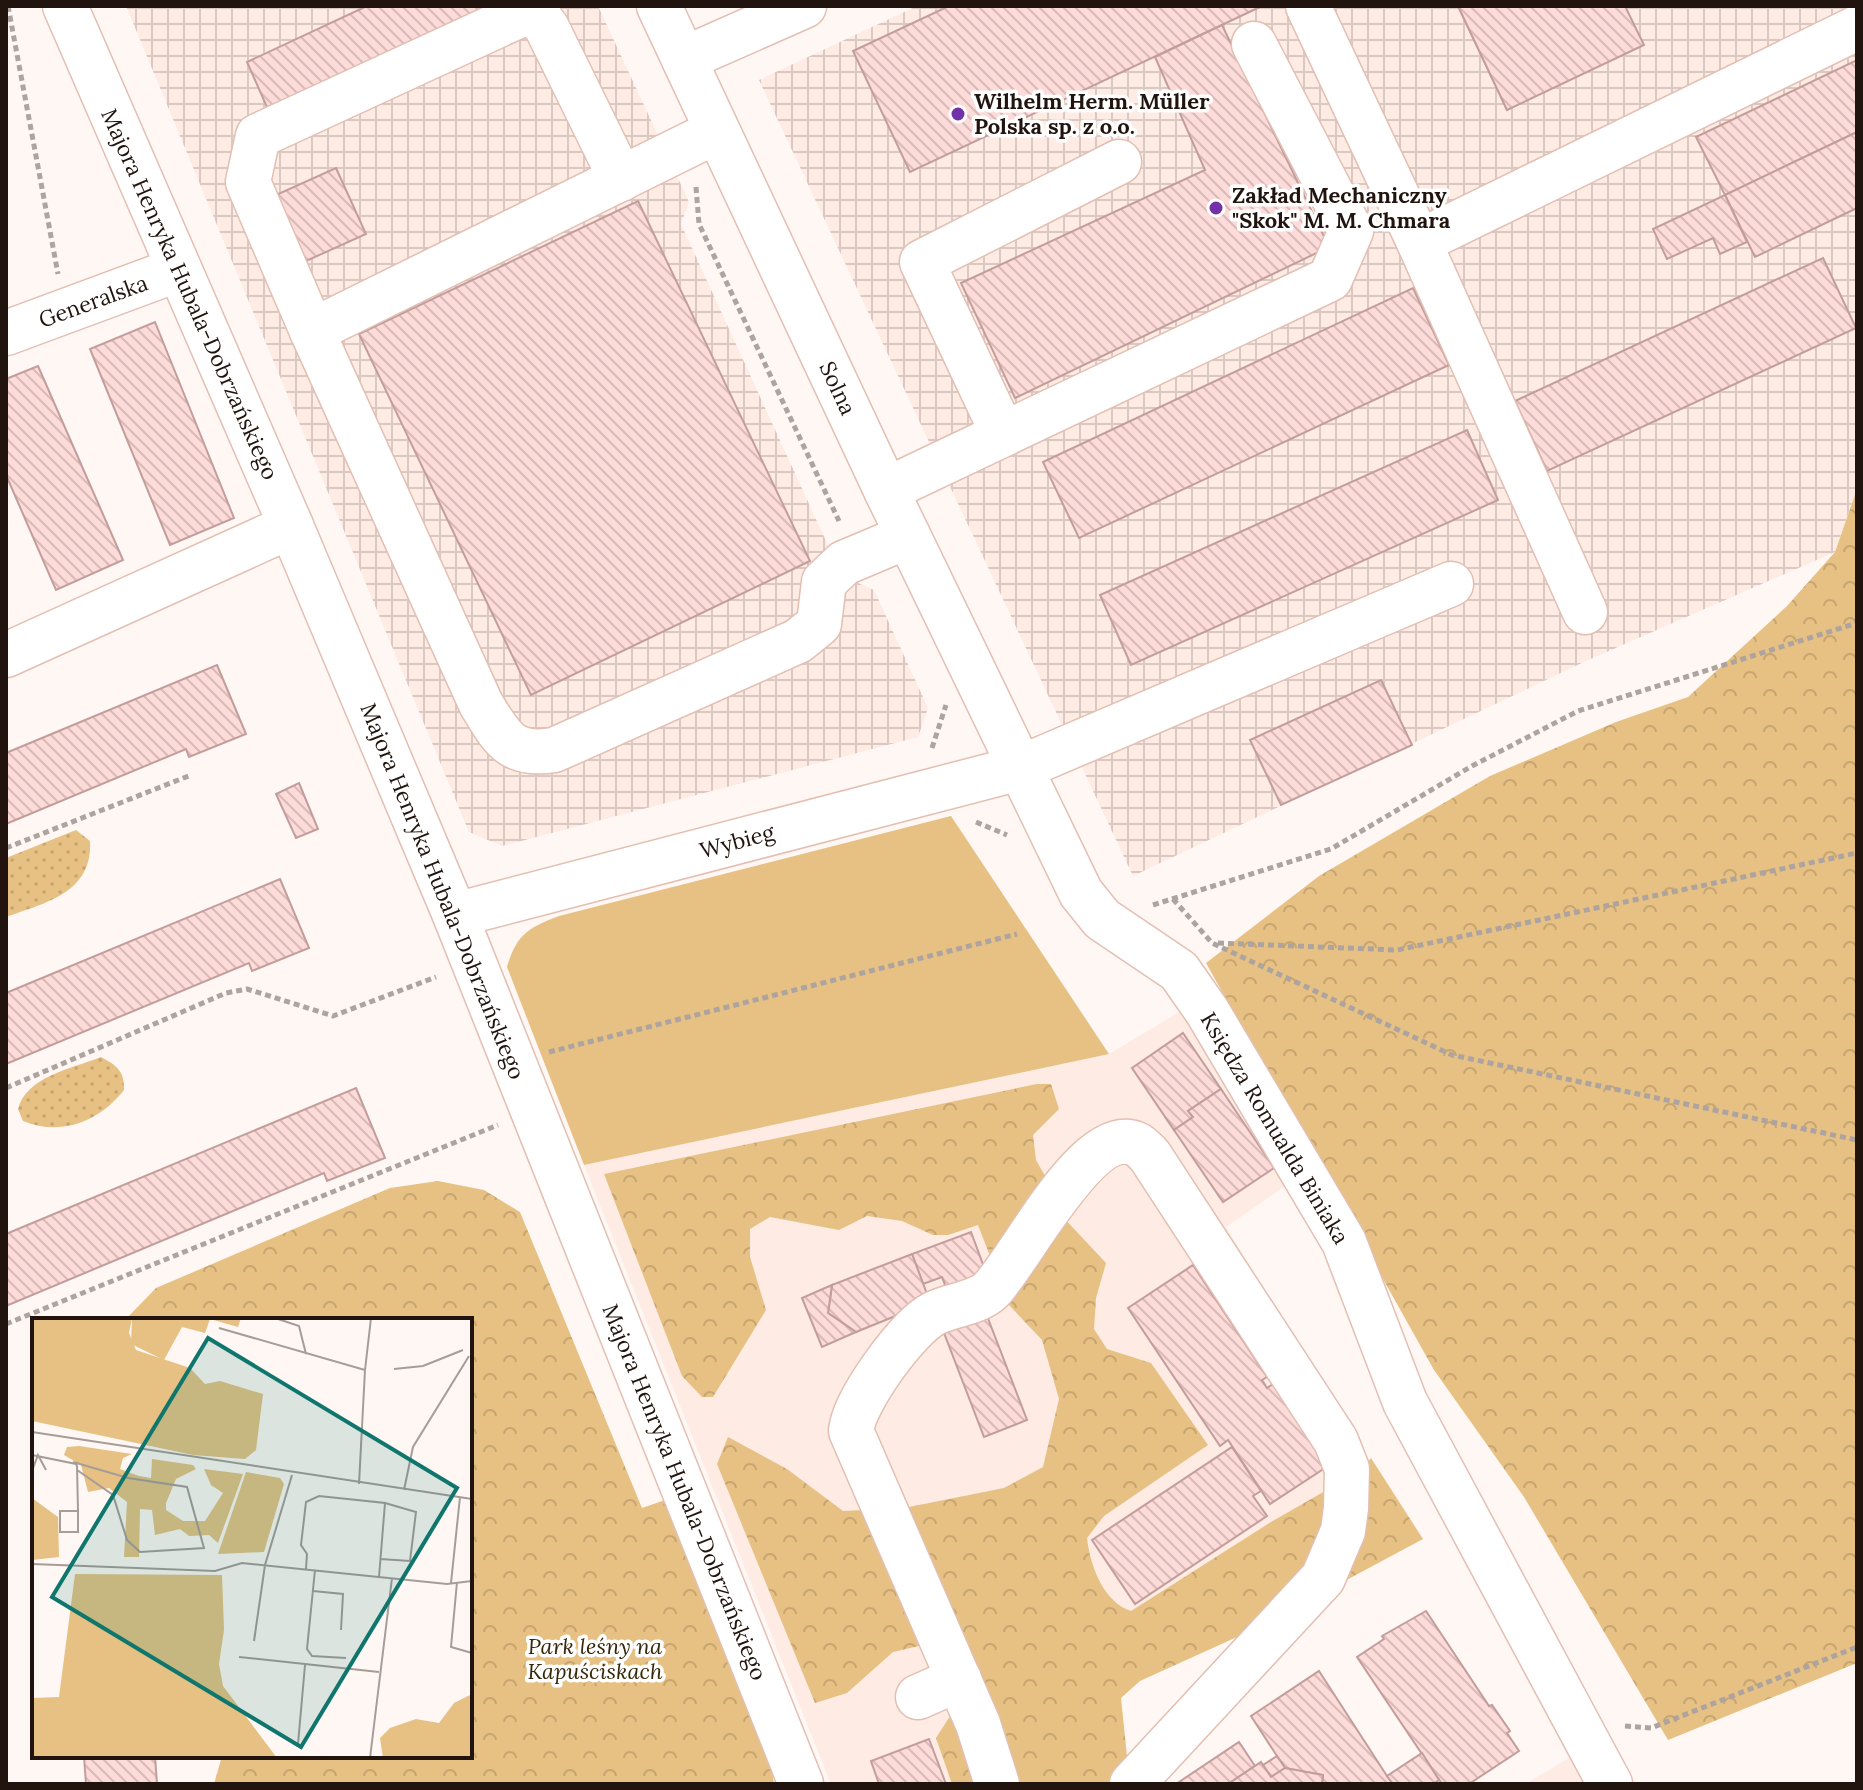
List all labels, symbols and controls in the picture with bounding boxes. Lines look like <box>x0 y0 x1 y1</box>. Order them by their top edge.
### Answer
place label: Wilhelm Herm. Müller Polska sp. z o.o. <box>974 87 1210 140</box>
street label: Majora Henryka Hubala-Dobrzańskiego <box>95 104 285 484</box>
marker: Wilhelm Herm. Müller Polska sp. z o.o. <box>949 105 967 123</box>
place label: Zakład Mechaniczny "Skok" M. M. Chmara <box>1232 181 1451 234</box>
marker: Zakład Mechaniczny "Skok" M. M. Chmara <box>1207 199 1225 217</box>
street label: Generalska <box>35 268 151 334</box>
street label: Solna <box>813 357 863 419</box>
street label: Majora Henryka Hubala-Dobrzańskiego <box>354 699 532 1083</box>
street label: Wybieg <box>697 817 778 864</box>
street label: Księdza Romualda Biniaka <box>1195 1007 1355 1249</box>
street label: Majora Henryka Hubala-Dobrzańskiego <box>596 1300 774 1684</box>
inset map <box>32 1318 472 1758</box>
park label: Park leśny na Kapuściskach <box>527 1632 663 1685</box>

